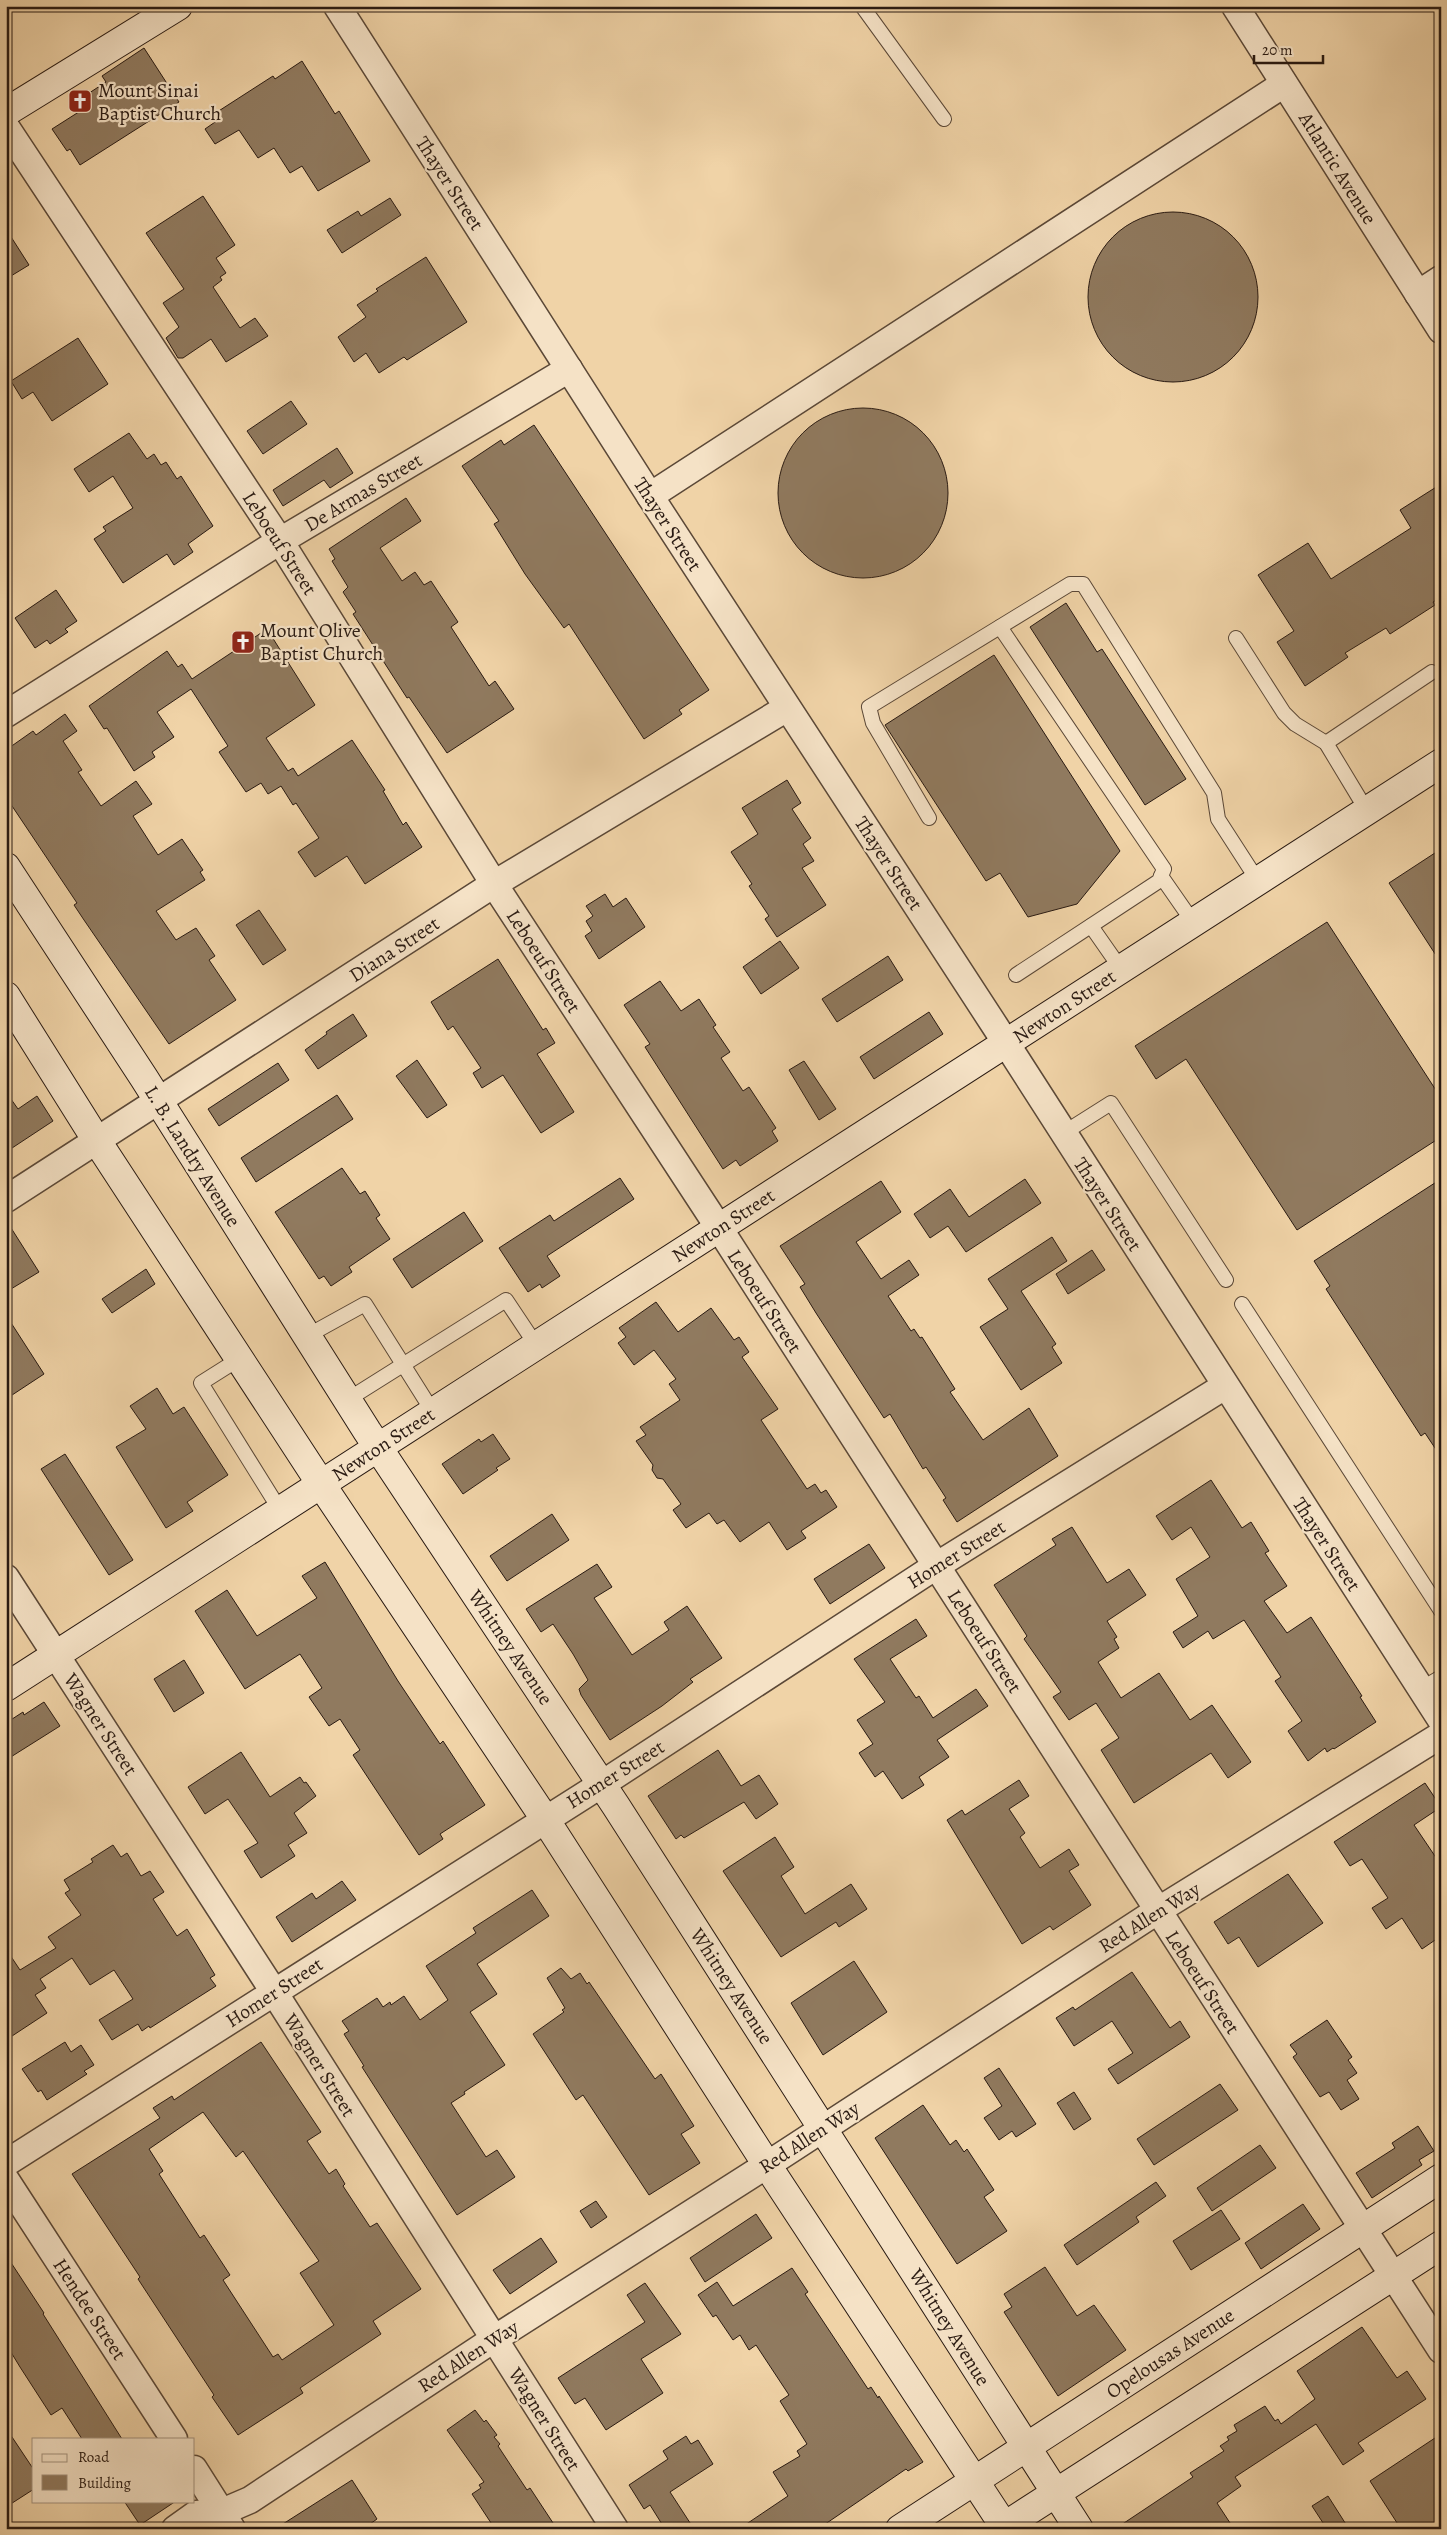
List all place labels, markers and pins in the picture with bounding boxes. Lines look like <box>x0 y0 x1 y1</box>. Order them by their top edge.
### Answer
place label: Mount Sinai Baptist Church <box>98 77 222 127</box>
church icon: Mount Sinai Baptist Church <box>67 88 93 114</box>
place label: Mount Olive Baptist Church <box>260 617 384 667</box>
church icon: Mount Olive Baptist Church <box>230 629 256 655</box>

